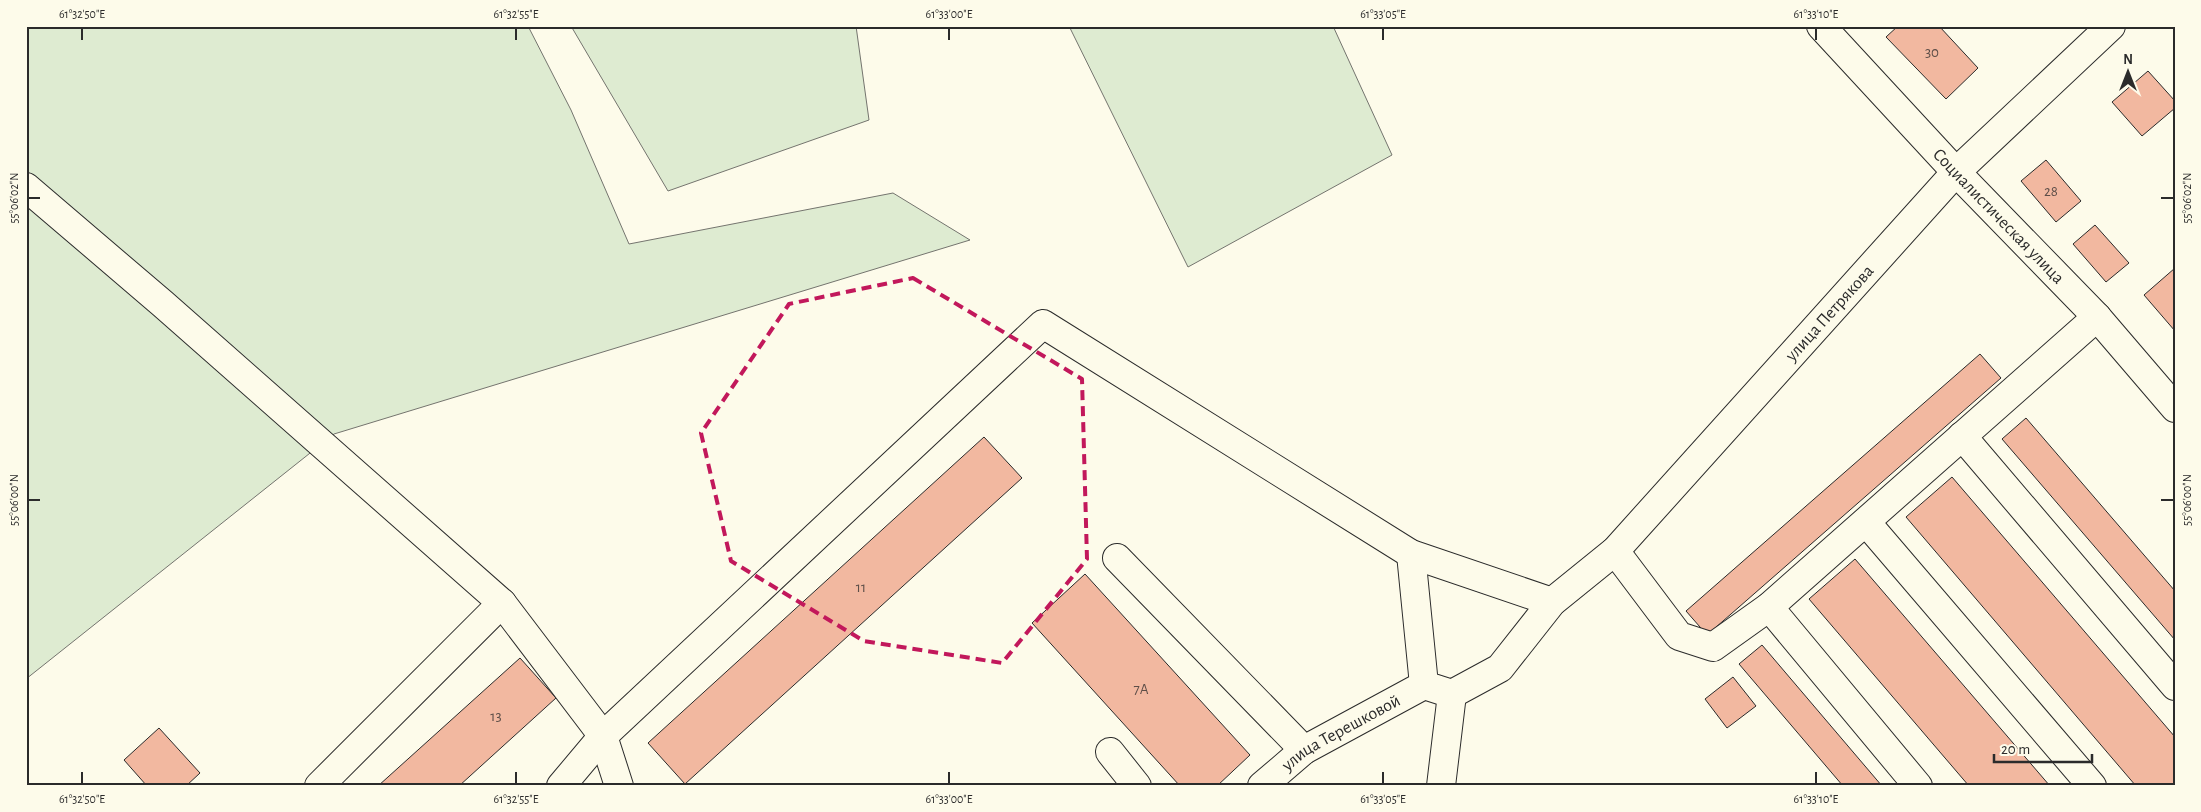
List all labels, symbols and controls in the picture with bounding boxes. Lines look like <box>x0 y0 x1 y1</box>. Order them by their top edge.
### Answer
text: 61°32'50"E <box>59 8 105 20</box>
text: 61°32'55"E <box>494 8 539 20</box>
text: 61°33'00"E <box>926 8 973 20</box>
text: 61°33'05"E <box>1360 8 1406 20</box>
text: 61°33'10"E <box>1794 8 1839 20</box>
house number: 30 <box>1925 45 1939 60</box>
north arrow <box>2104 48 2154 98</box>
text: N <box>2123 53 2133 67</box>
street label: Социалистическая улица <box>1929 145 2067 288</box>
text: 55°06'02"N <box>8 173 20 223</box>
text: 55°06'02"N <box>2181 173 2193 223</box>
house number: 28 <box>2044 184 2058 199</box>
street label: улица Петрякова <box>1782 262 1878 366</box>
text: 55°06'00"N <box>8 474 20 526</box>
text: 55°06'00"N <box>2181 474 2193 526</box>
house number: 11 <box>856 580 866 595</box>
house number: 7А <box>1133 682 1149 697</box>
street label: улица Терешковой <box>1278 692 1404 776</box>
house number: 13 <box>490 709 502 724</box>
scale bar <box>1994 732 2091 764</box>
text: 20 m <box>2001 742 2030 757</box>
text: 61°32'50"E <box>59 793 105 805</box>
text: 61°32'55"E <box>494 793 539 805</box>
text: 61°33'00"E <box>926 793 973 805</box>
text: 61°33'05"E <box>1360 793 1406 805</box>
text: 61°33'10"E <box>1794 793 1839 805</box>

